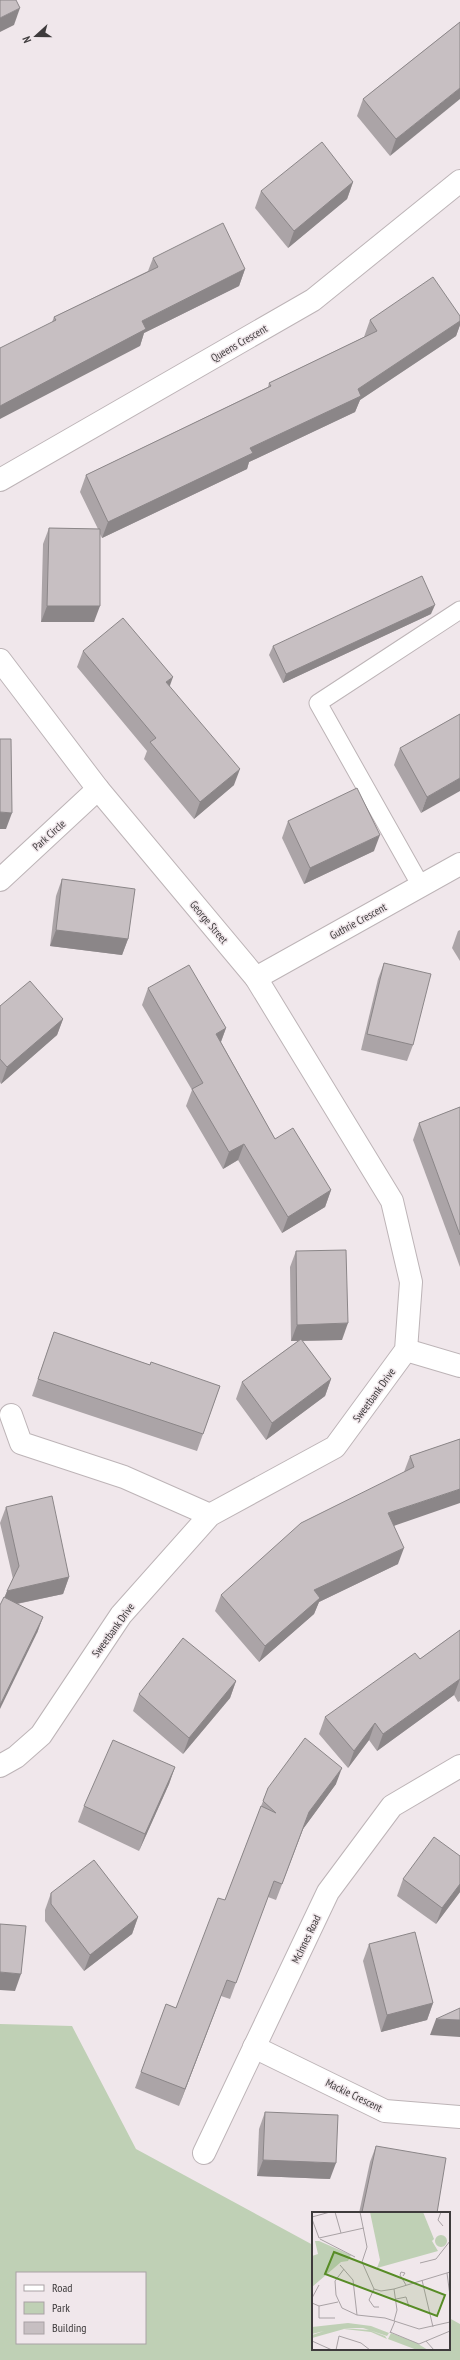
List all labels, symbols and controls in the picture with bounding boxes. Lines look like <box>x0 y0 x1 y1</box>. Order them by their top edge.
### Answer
north arrow <box>16 16 56 56</box>
text: N <box>19 34 34 45</box>
street label: Queens Crescent <box>208 321 270 365</box>
street label: Park Circle <box>29 816 69 854</box>
street label: George Street <box>187 898 231 946</box>
street label: Guthrie Crescent <box>327 900 389 942</box>
street label: Sweetbank Drive <box>350 1365 399 1425</box>
street label: Sweetbank Drive <box>89 1600 138 1660</box>
street label: McInnes Road <box>288 1912 324 1966</box>
street label: Mackie Crescent <box>323 2075 385 2115</box>
inset map <box>312 2212 450 2350</box>
legend <box>16 2272 146 2344</box>
text: Road <box>52 2280 72 2295</box>
text: Park <box>52 2300 70 2315</box>
text: Building <box>52 2320 87 2335</box>

